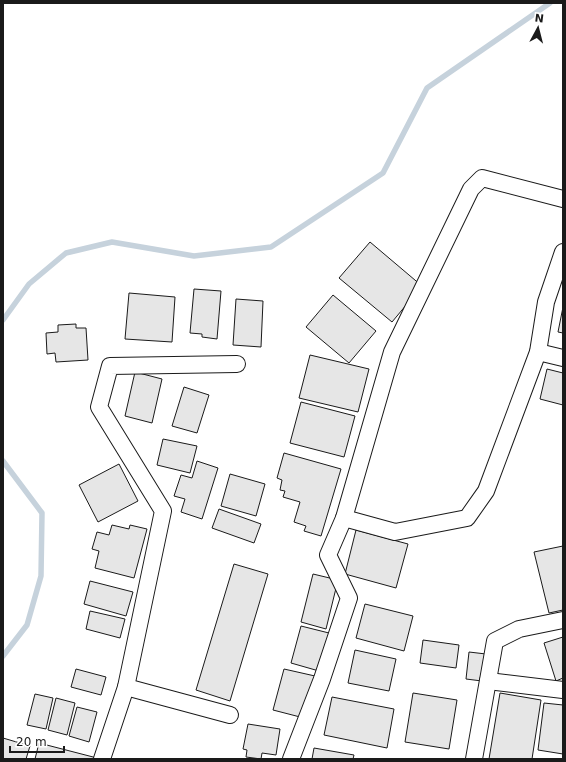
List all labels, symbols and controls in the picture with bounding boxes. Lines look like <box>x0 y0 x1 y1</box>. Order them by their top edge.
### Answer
north arrow <box>518 8 558 48</box>
text: N <box>534 12 545 26</box>
scale bar <box>10 728 64 754</box>
text: 20 m <box>16 735 47 749</box>

